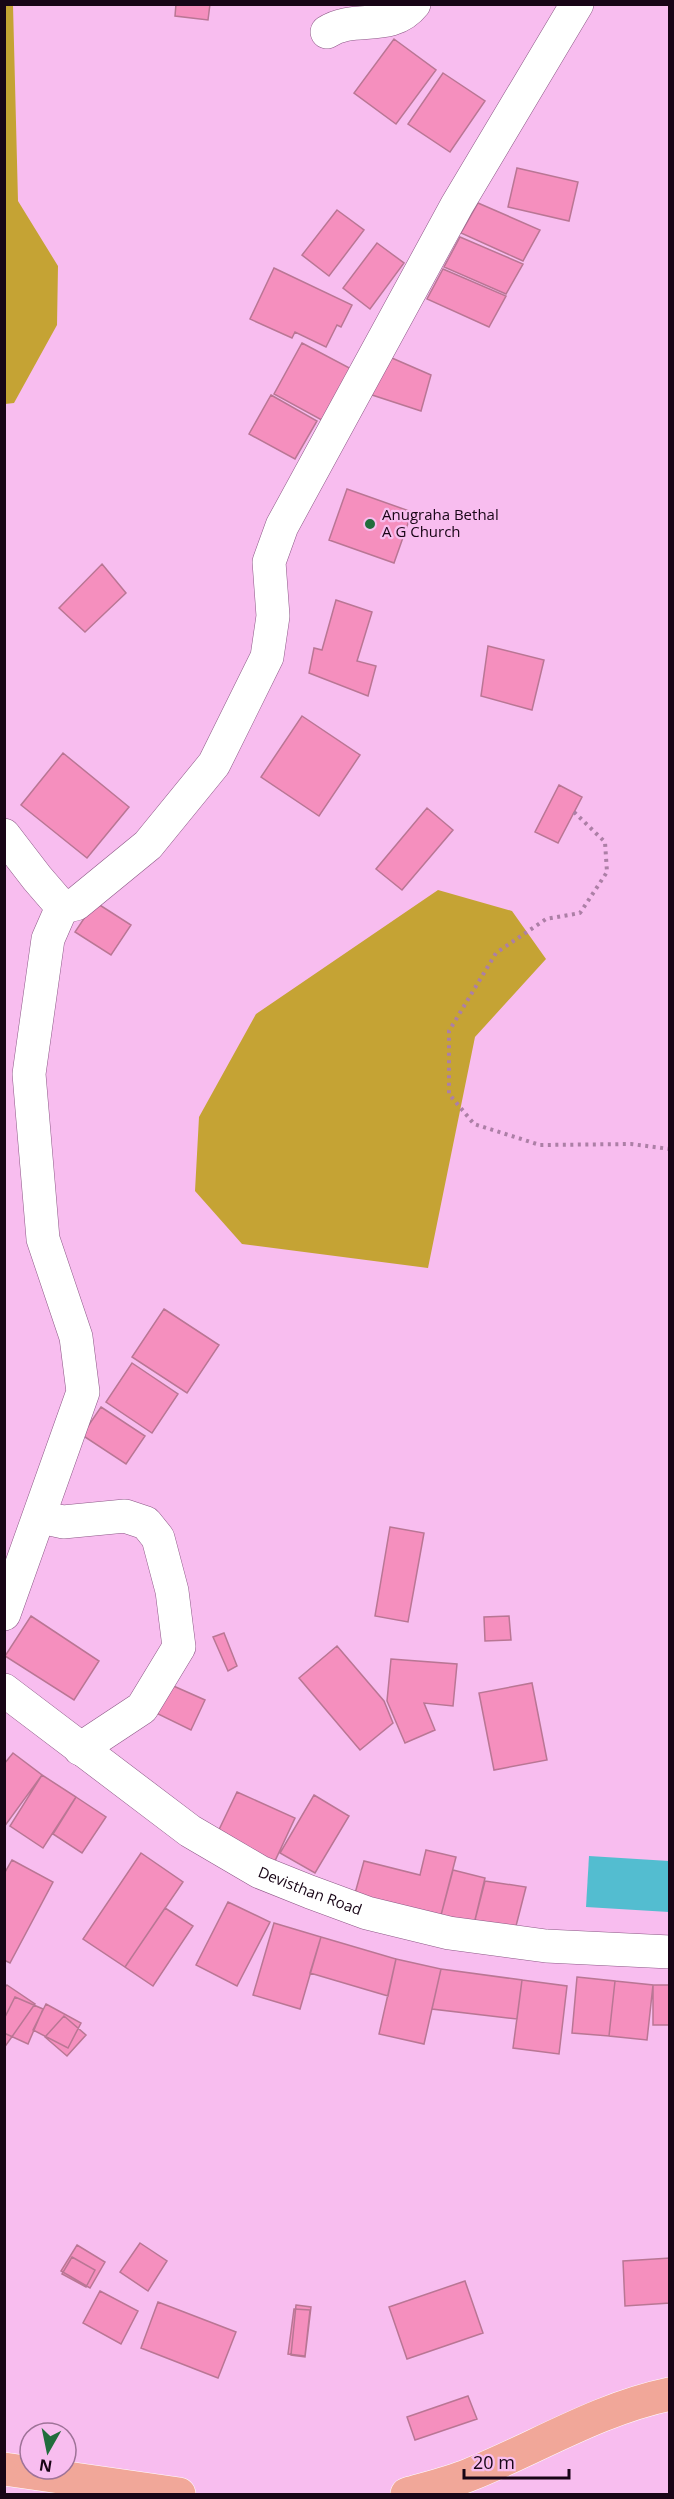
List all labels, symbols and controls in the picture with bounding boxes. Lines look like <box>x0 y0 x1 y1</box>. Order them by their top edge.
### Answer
place label: Anugraha Bethal A G Church <box>382 504 499 541</box>
marker: Anugraha Bethal A G Church <box>363 517 377 531</box>
street label: Devisthan Road <box>255 1861 365 1919</box>
north arrow <box>18 2421 78 2481</box>
scale bar <box>464 2442 569 2480</box>
text: 20 m <box>473 2450 515 2474</box>
text: N <box>38 2454 54 2478</box>

